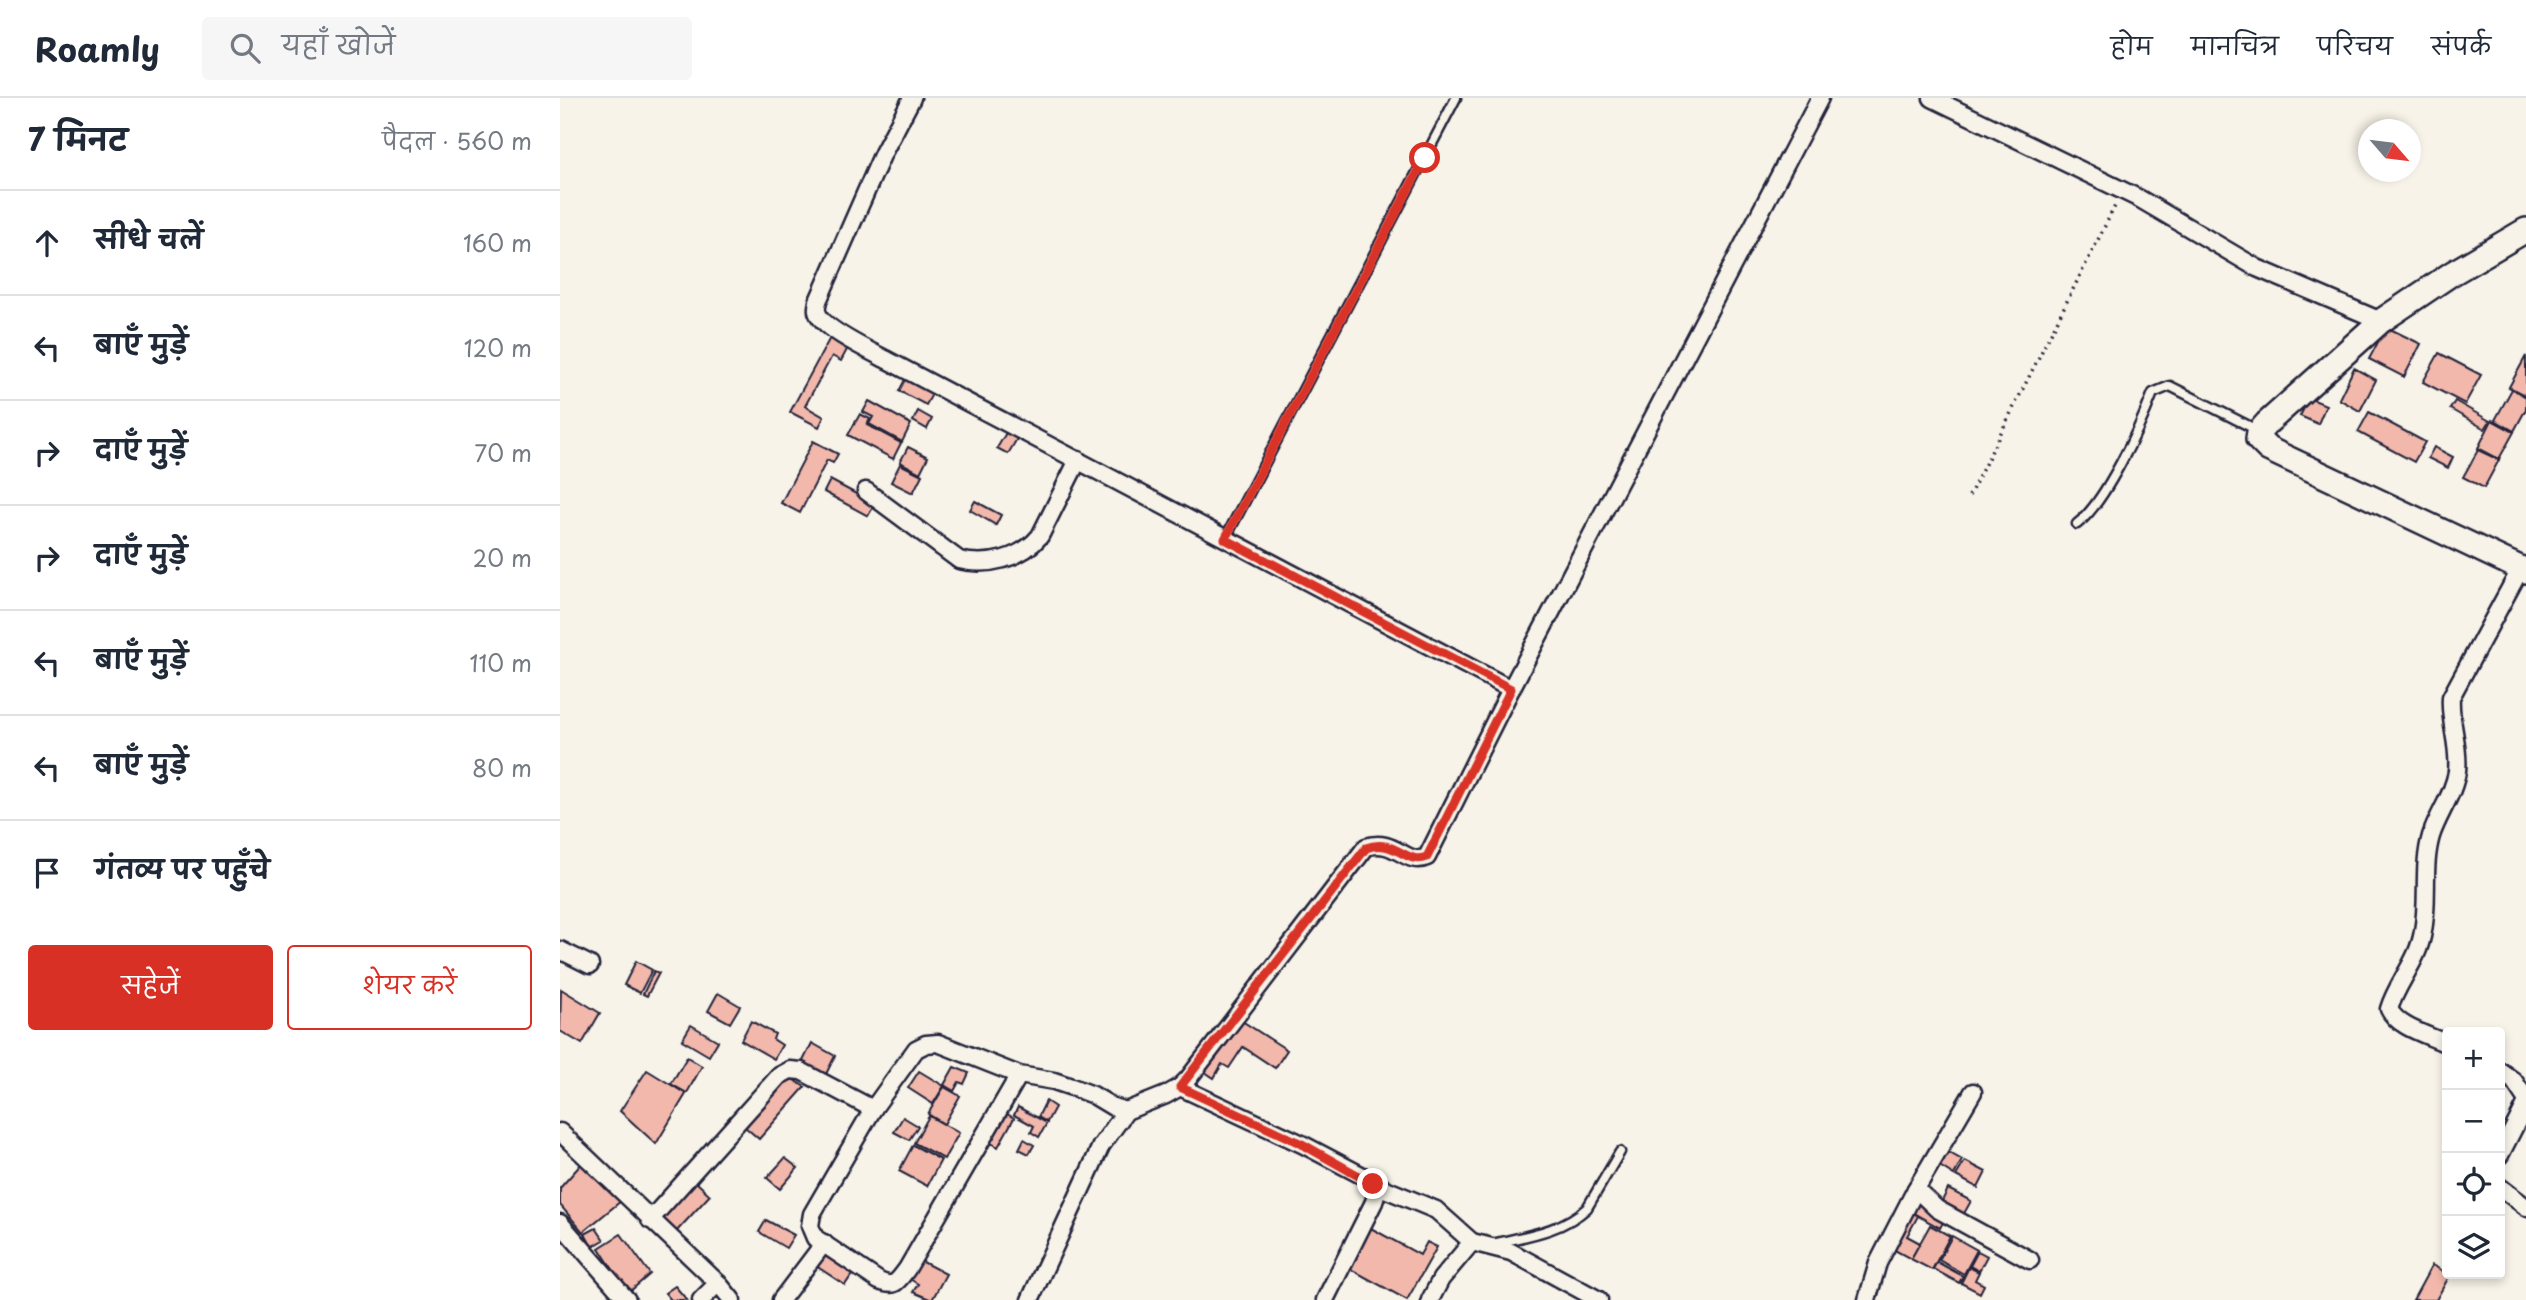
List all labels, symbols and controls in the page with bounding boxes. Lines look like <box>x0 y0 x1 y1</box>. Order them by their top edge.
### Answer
search box <box>202 17 692 80</box>
text: Roamly <box>35 23 160 73</box>
text: यहाँ खोजें <box>282 25 395 64</box>
text: होम <box>2110 27 2153 63</box>
text: मानचित्र <box>2191 27 2279 63</box>
text: परिचय <box>2317 27 2393 63</box>
text: संपर्क <box>2431 27 2491 63</box>
icon: search <box>226 29 264 67</box>
text: 7 मिनट <box>28 116 128 161</box>
north arrow <box>2358 119 2421 182</box>
text: पैदल · 560 m <box>382 123 532 158</box>
route start <box>1409 142 1440 173</box>
text: सीधे चलें <box>95 219 203 258</box>
icon: ahead <box>28 224 66 262</box>
text: 160 m <box>463 225 532 260</box>
text: बाएँ मुड़ें <box>95 324 188 363</box>
icon: left <box>28 329 66 367</box>
text: 120 m <box>464 330 532 365</box>
text: दाएँ मुड़ें <box>95 429 187 468</box>
icon: right <box>28 434 66 472</box>
text: 70 m <box>474 435 532 470</box>
text: दाएँ मुड़ें <box>95 534 187 573</box>
icon: right <box>28 539 66 577</box>
text: 20 m <box>473 540 532 575</box>
text: बाएँ मुड़ें <box>95 639 188 678</box>
icon: left <box>28 644 66 682</box>
text: 110 m <box>470 645 532 680</box>
text: बाएँ मुड़ें <box>95 744 188 783</box>
icon: left <box>28 749 66 787</box>
text: 80 m <box>472 750 532 785</box>
text: गंतव्य पर पहुँचे <box>95 849 270 888</box>
icon: arrive <box>28 854 66 892</box>
button: सहेजें <box>28 945 273 1030</box>
button: शेयर करें <box>287 945 532 1030</box>
map controls <box>2442 1027 2505 1279</box>
button: + <box>2442 1027 2505 1090</box>
button: − <box>2442 1090 2505 1153</box>
button: locate <box>2442 1153 2505 1216</box>
route end <box>1357 1168 1388 1199</box>
button: layers <box>2442 1216 2505 1279</box>

